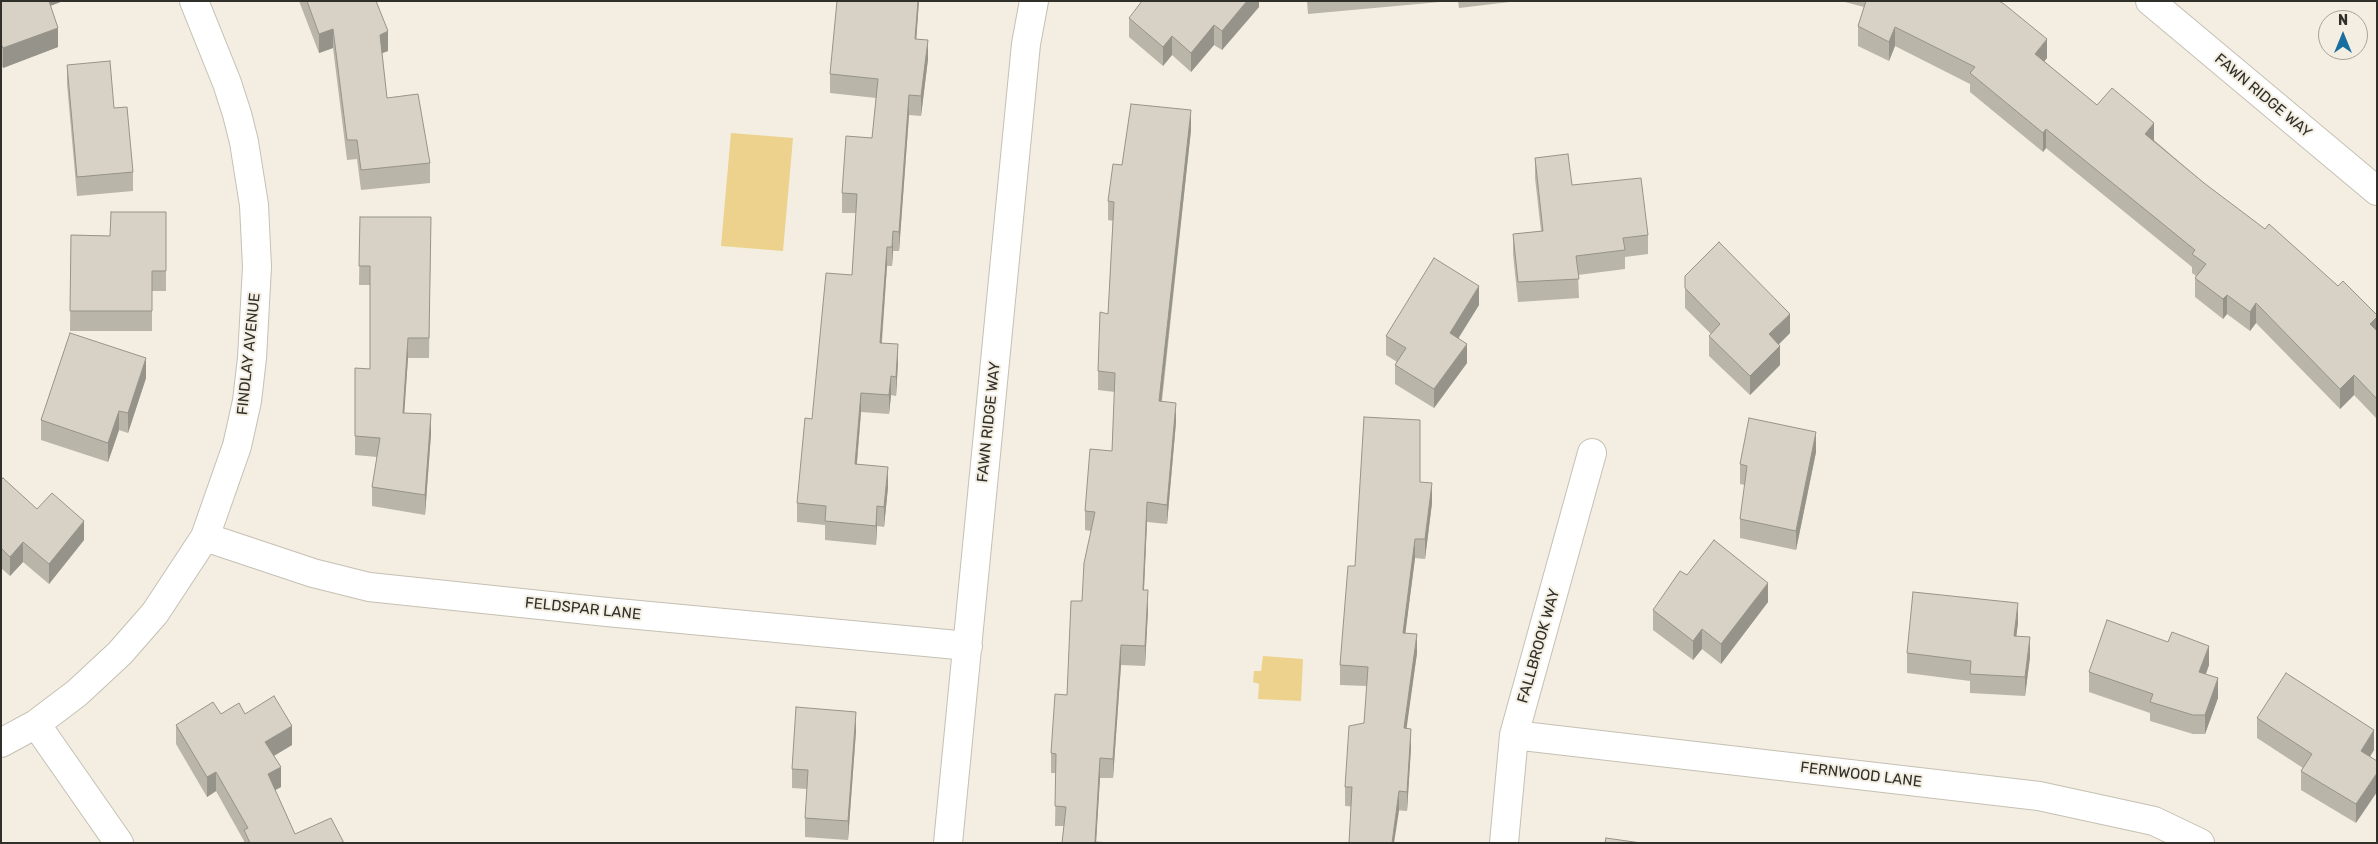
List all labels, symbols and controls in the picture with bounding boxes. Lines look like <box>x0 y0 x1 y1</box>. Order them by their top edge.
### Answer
north arrow <box>2318 10 2368 60</box>
text: N <box>2338 12 2348 29</box>
street label: FAWN RIDGE WAY <box>2211 50 2315 142</box>
street label: FINDLAY AVENUE <box>234 292 264 416</box>
street label: FAWN RIDGE WAY <box>974 361 1004 483</box>
street label: FALLBROOK WAY <box>1514 587 1564 705</box>
street label: FELDSPAR LANE <box>524 594 642 624</box>
street label: FERNWOOD LANE <box>1799 759 1923 791</box>

